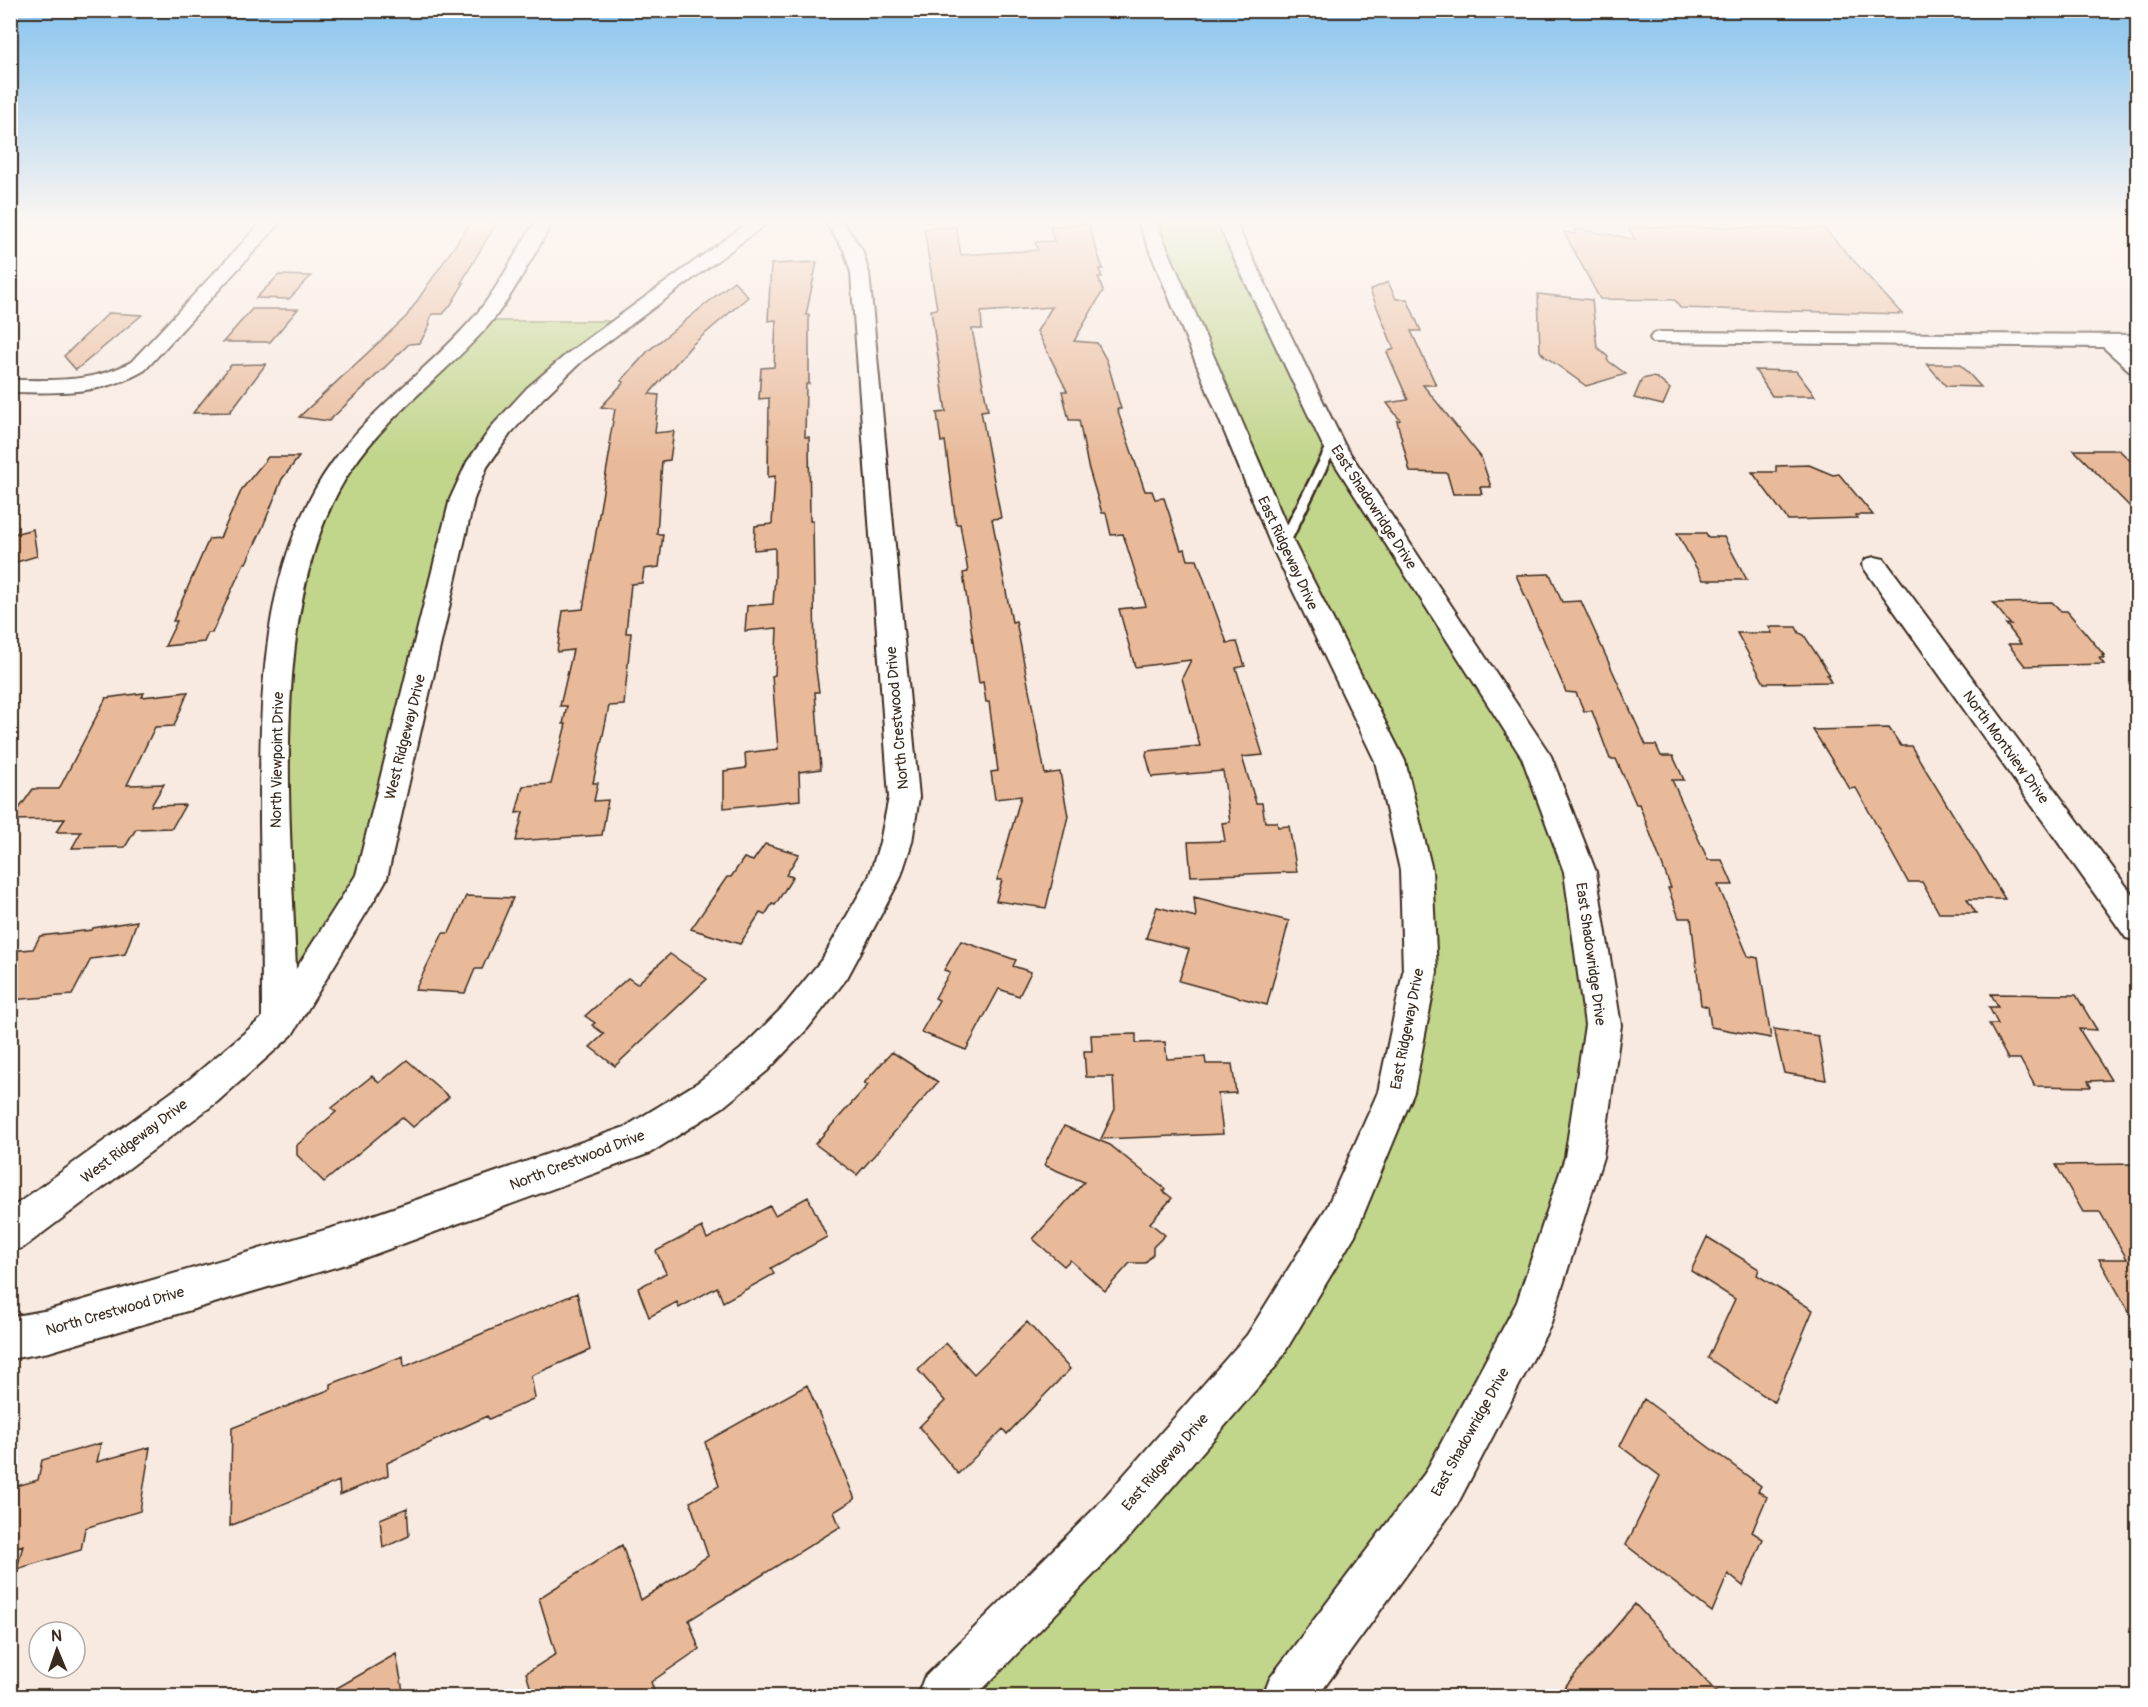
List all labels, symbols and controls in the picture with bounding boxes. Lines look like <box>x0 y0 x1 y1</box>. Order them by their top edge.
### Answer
street label: East Shadowridge Drive <box>1326 442 1421 573</box>
street label: East Ridgeway Drive <box>1253 493 1322 614</box>
street label: North Crestwood Drive <box>882 645 913 790</box>
street label: West Ridgeway Drive <box>381 672 430 802</box>
street label: North Montview Drive <box>1958 687 2053 808</box>
street label: North Viewpoint Drive <box>267 691 288 828</box>
street label: East Shadowridge Drive <box>1571 881 1610 1027</box>
street label: East Ridgeway Drive <box>1386 966 1429 1091</box>
street label: West Ridgeway Drive <box>77 1095 192 1188</box>
street label: North Crestwood Drive <box>507 1126 648 1195</box>
street label: North Crestwood Drive <box>44 1282 187 1340</box>
street label: East Shadowridge Drive <box>1427 1364 1514 1500</box>
street label: East Ridgeway Drive <box>1118 1409 1213 1515</box>
north arrow <box>27 1620 87 1680</box>
text: N <box>51 1626 62 1646</box>

